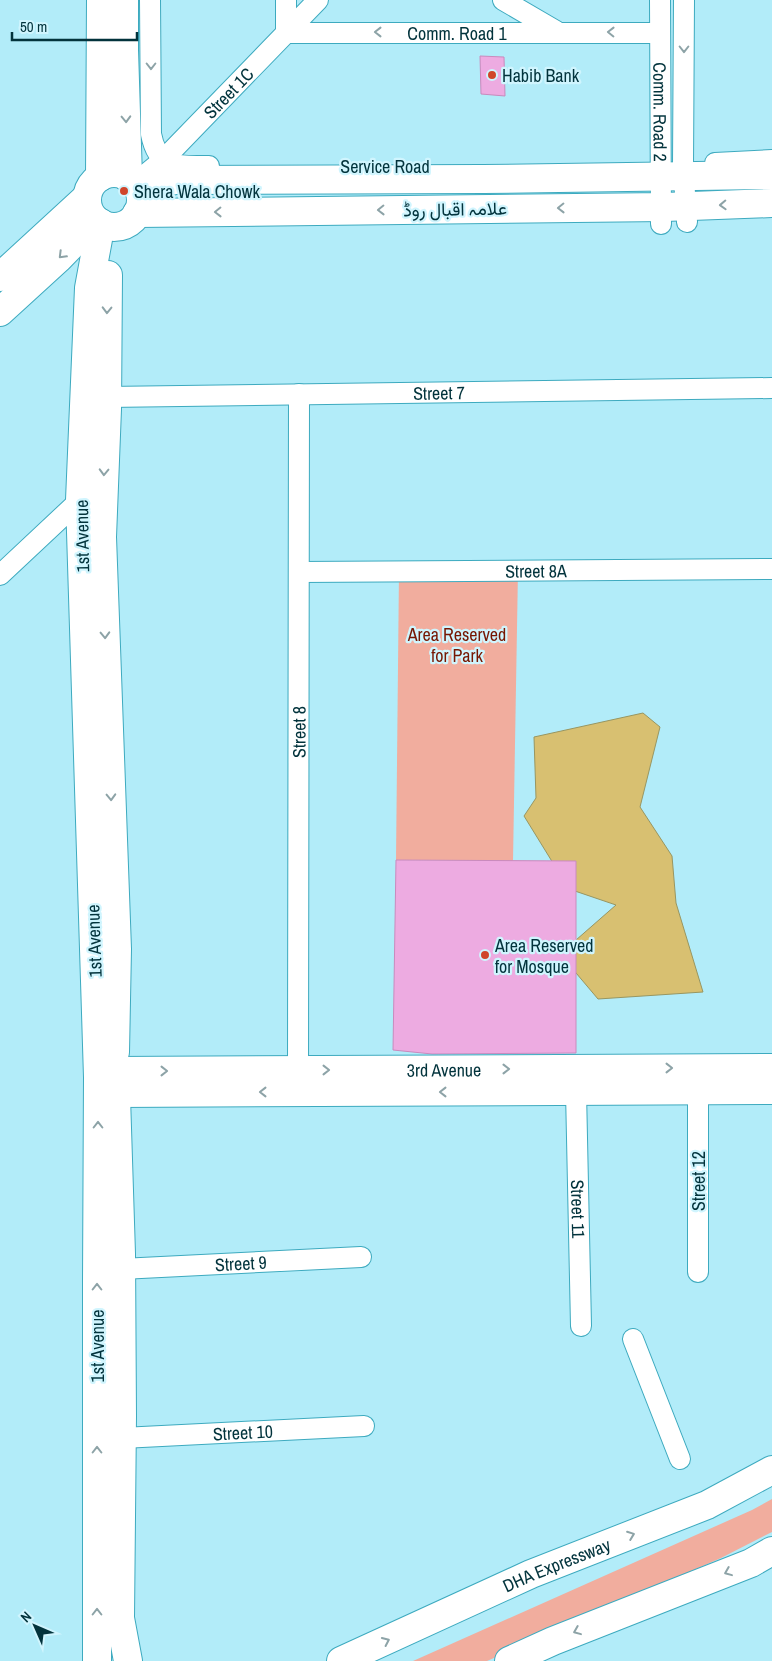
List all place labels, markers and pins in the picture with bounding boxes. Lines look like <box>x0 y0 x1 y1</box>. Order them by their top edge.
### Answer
place label: Habib Bank <box>502 63 580 88</box>
marker: Habib Bank <box>486 69 498 81</box>
place label: Shera Wala Chowk <box>134 179 260 204</box>
marker: Shera Wala Chowk <box>118 185 130 197</box>
place label: Area Reserved for Mosque <box>494 933 593 979</box>
marker: Area Reserved for Mosque <box>479 949 491 961</box>

